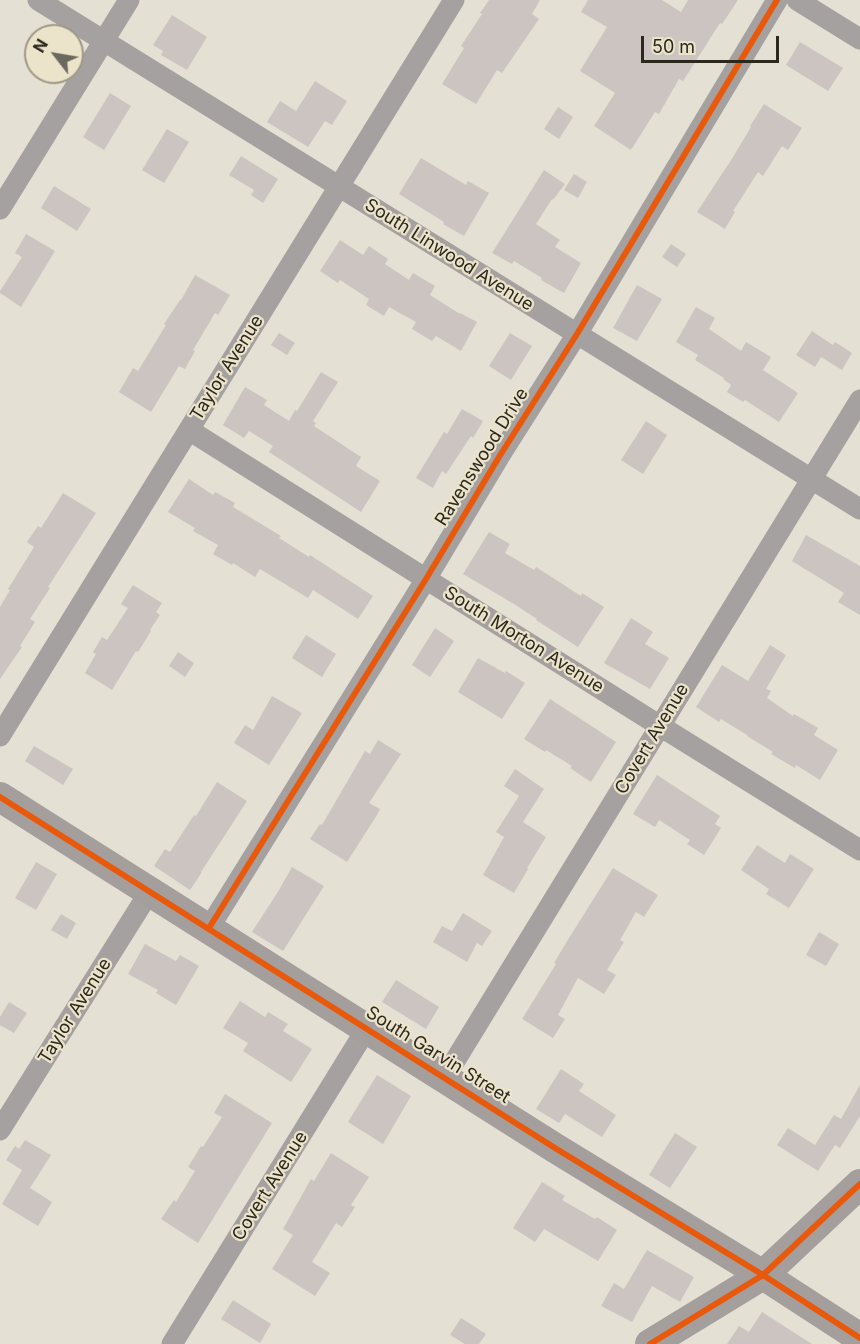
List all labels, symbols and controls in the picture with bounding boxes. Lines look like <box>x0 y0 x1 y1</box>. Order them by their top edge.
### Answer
north arrow <box>24 24 84 84</box>
scale bar <box>644 24 782 62</box>
text: N <box>29 35 52 56</box>
text: 50 m <box>652 36 695 57</box>
street label: South Linwood Avenue <box>361 194 537 316</box>
street label: Taylor Avenue <box>186 311 268 425</box>
street label: Ravenswood Drive <box>431 384 533 530</box>
street label: South Morton Avenue <box>440 582 608 698</box>
street label: Covert Avenue <box>611 680 693 798</box>
street label: Taylor Avenue <box>34 954 116 1068</box>
street label: South Garvin Street <box>362 1002 514 1108</box>
street label: Covert Avenue <box>228 1127 312 1245</box>

